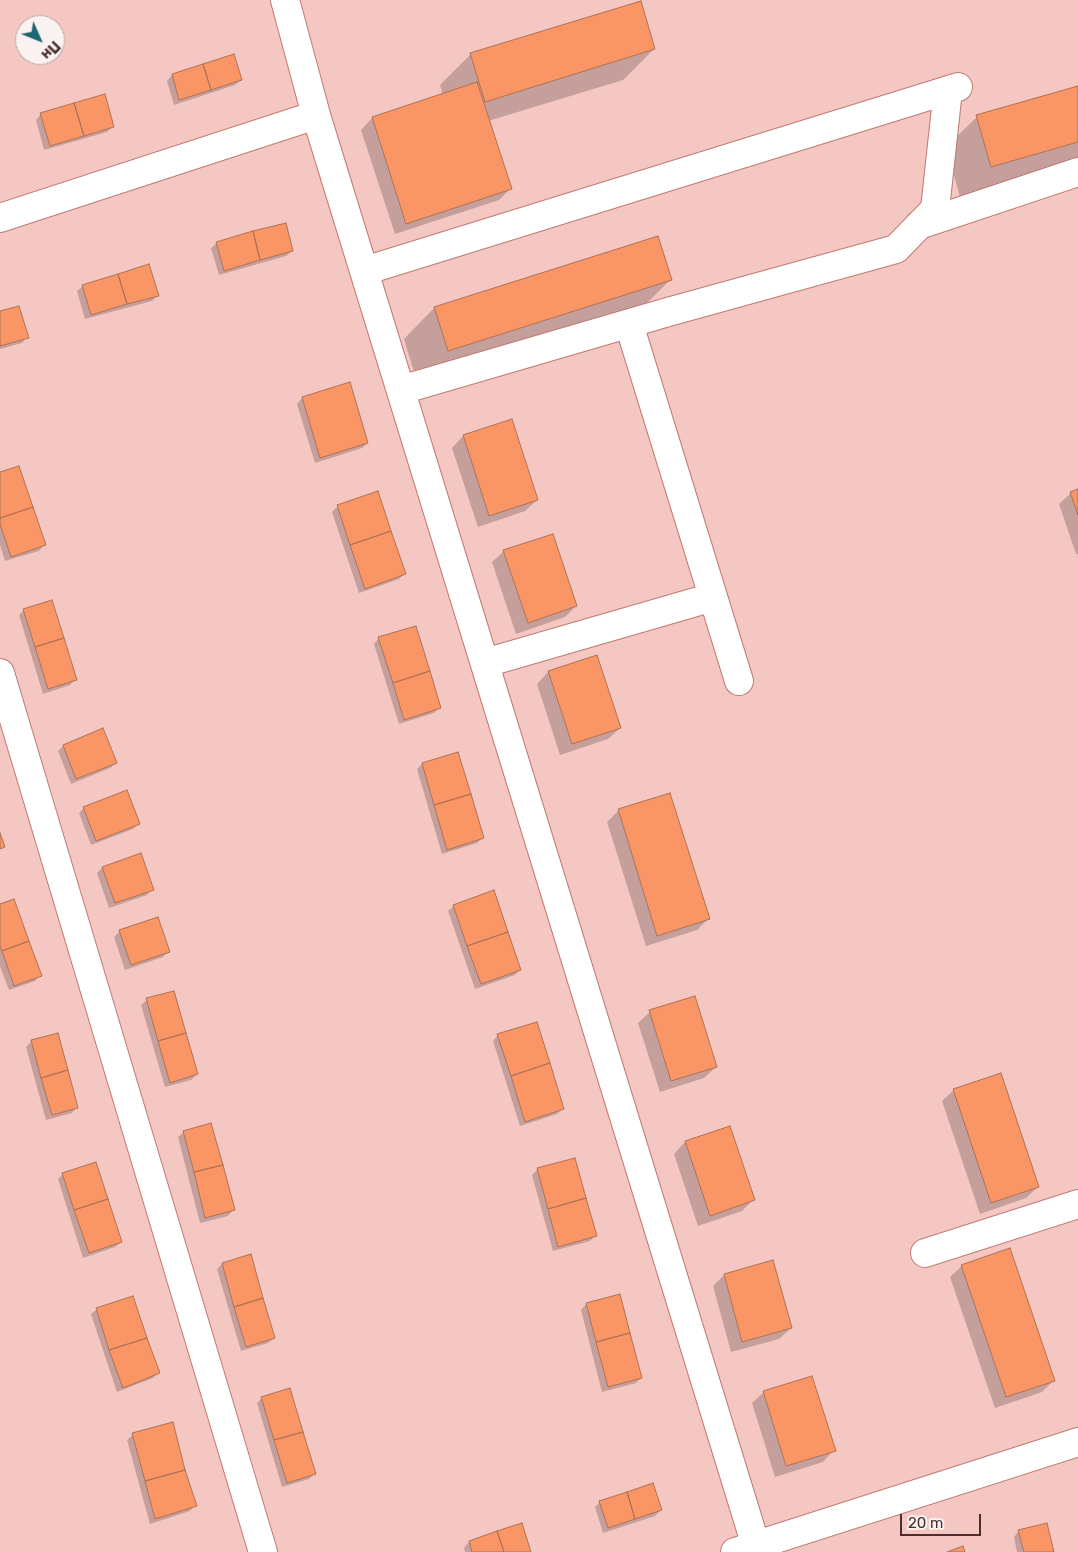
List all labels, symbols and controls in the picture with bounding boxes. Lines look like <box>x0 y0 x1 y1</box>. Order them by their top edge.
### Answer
north arrow <box>15 15 65 65</box>
text: Пн <box>38 37 63 63</box>
scale bar <box>903 1504 984 1536</box>
text: 20 m <box>908 1514 943 1532</box>

